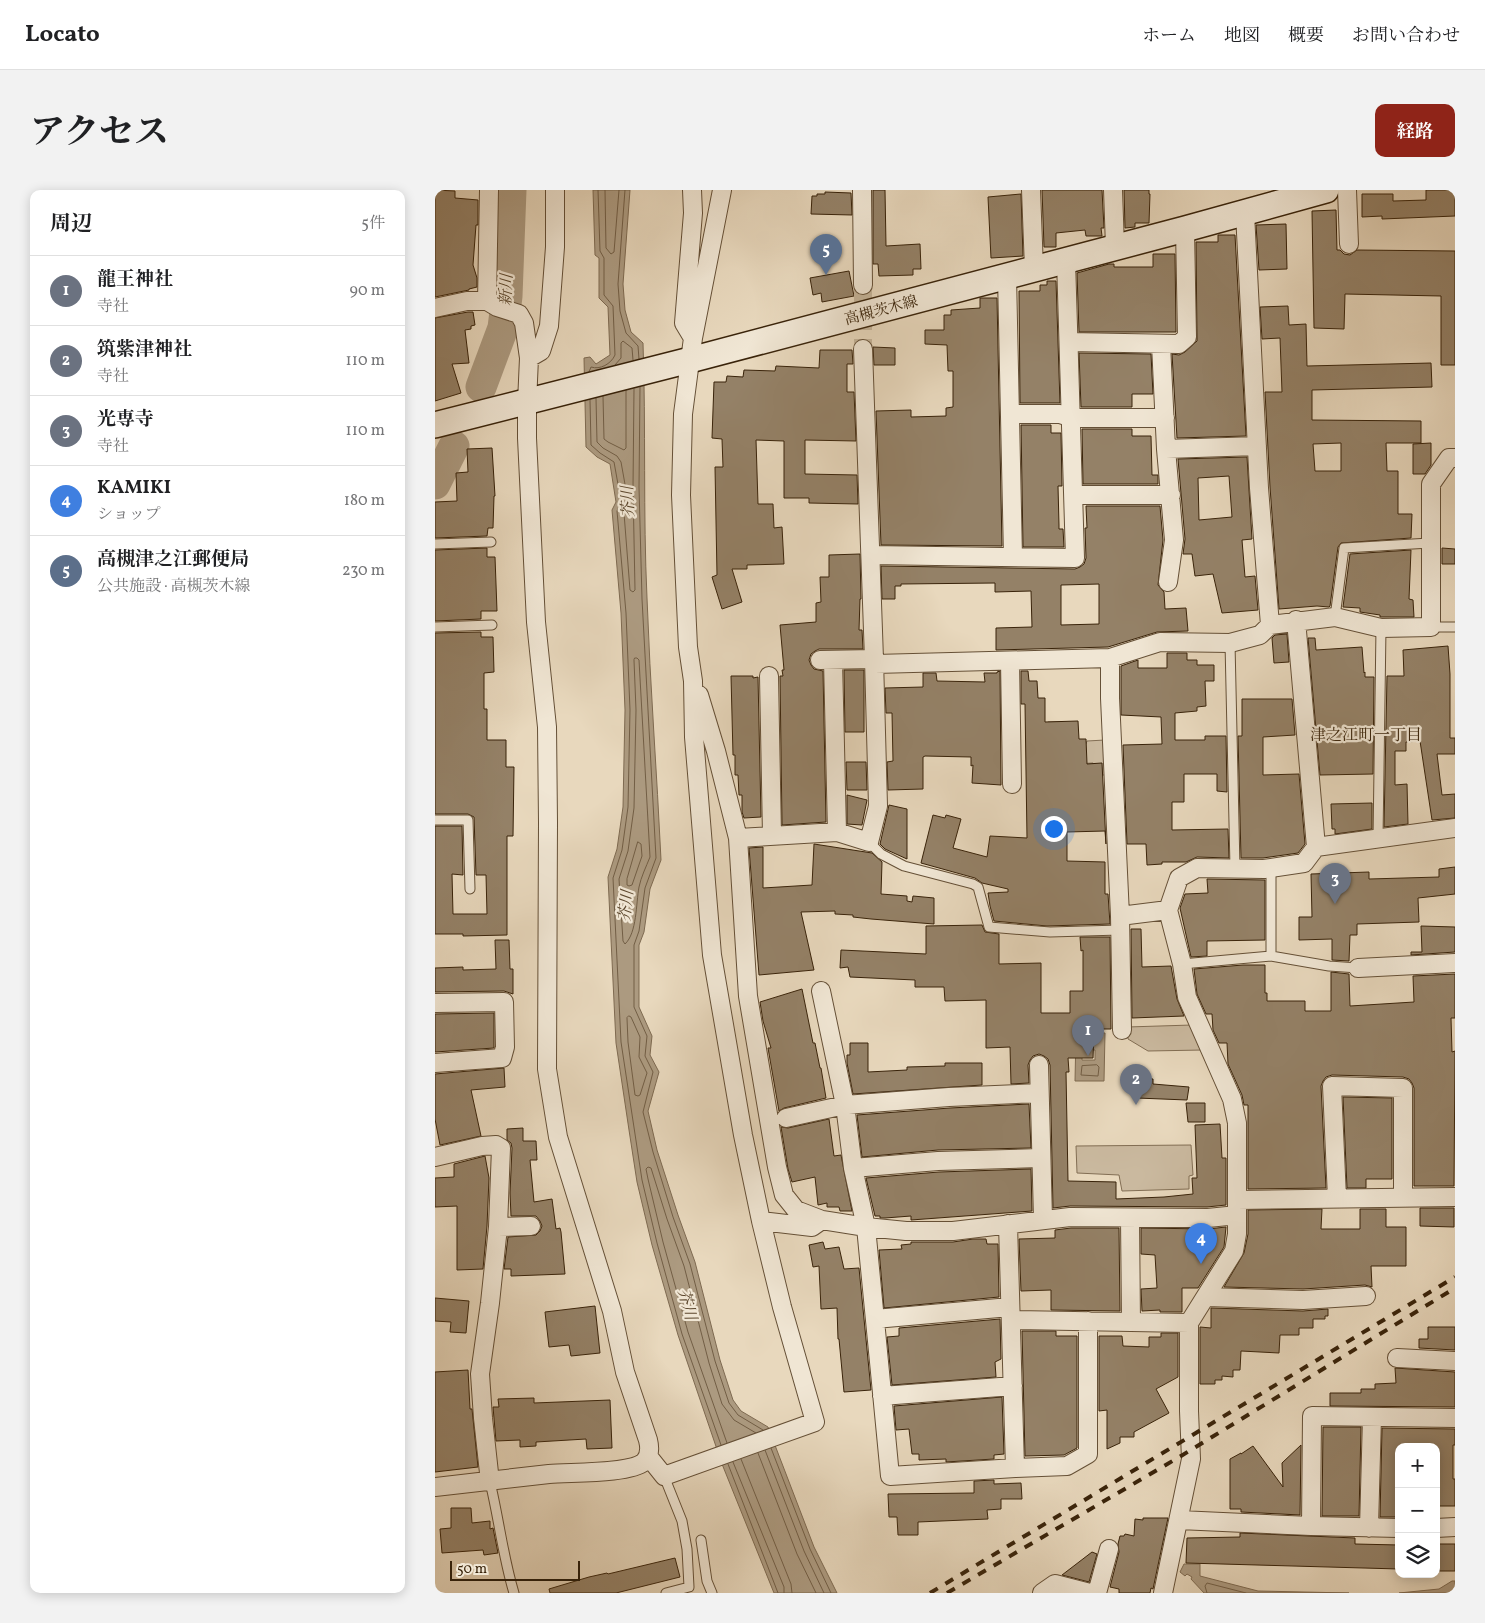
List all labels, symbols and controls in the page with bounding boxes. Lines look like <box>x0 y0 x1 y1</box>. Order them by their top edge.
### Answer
text: Locato <box>25 18 100 52</box>
text: ホーム <box>1142 24 1196 49</box>
text: 地図 <box>1224 24 1260 49</box>
text: 概要 <box>1288 24 1324 49</box>
text: お問い合わせ <box>1352 24 1460 49</box>
button: 経路 <box>1375 104 1455 157</box>
text: アクセス <box>30 110 169 158</box>
text: 周辺 <box>50 210 92 239</box>
text: 5件 <box>361 213 385 235</box>
pin: 5 <box>810 234 842 275</box>
text: 龍王神社 <box>97 267 173 293</box>
water label: 新川 <box>495 272 519 307</box>
text: 1 <box>63 280 69 302</box>
text: 90 m <box>349 280 385 302</box>
street label: 高槻茨木線 <box>842 292 920 331</box>
text: 寺社 <box>97 296 129 318</box>
text: 筑紫津神社 <box>97 337 192 363</box>
text: 2 <box>62 350 70 372</box>
text: 110 m <box>346 350 385 372</box>
text: 寺社 <box>97 366 129 388</box>
text: 光専寺 <box>97 407 154 433</box>
text: 3 <box>62 420 70 442</box>
text: 110 m <box>346 420 385 442</box>
text: 寺社 <box>97 436 129 458</box>
text: KAMIKI <box>97 475 171 501</box>
water label: 芥川 <box>617 483 641 518</box>
text: 4 <box>61 490 71 512</box>
text: 180 m <box>344 490 385 512</box>
text: ショップ <box>97 504 161 526</box>
text: 高槻津之江郵便局 <box>97 547 249 573</box>
text: 5 <box>62 560 70 582</box>
text: 230 m <box>342 560 385 582</box>
text: 公共施設 · 高槻茨木線 <box>97 576 251 598</box>
district label: 津之江町一丁目 <box>1310 725 1422 747</box>
your location <box>1041 816 1067 842</box>
pin: 3 <box>1319 863 1351 904</box>
water label: 芥川 <box>614 887 640 923</box>
pin: 1 <box>1072 1015 1104 1056</box>
pin: 2 <box>1120 1064 1152 1105</box>
pin: 4 <box>1185 1223 1217 1264</box>
water label: 芥川 <box>671 1286 701 1325</box>
map controls <box>1395 1443 1440 1578</box>
button: + <box>1395 1443 1440 1488</box>
button: − <box>1395 1488 1440 1533</box>
button: layers <box>1395 1533 1440 1578</box>
scale bar <box>450 1558 580 1581</box>
text: 50 m <box>457 1560 487 1579</box>

